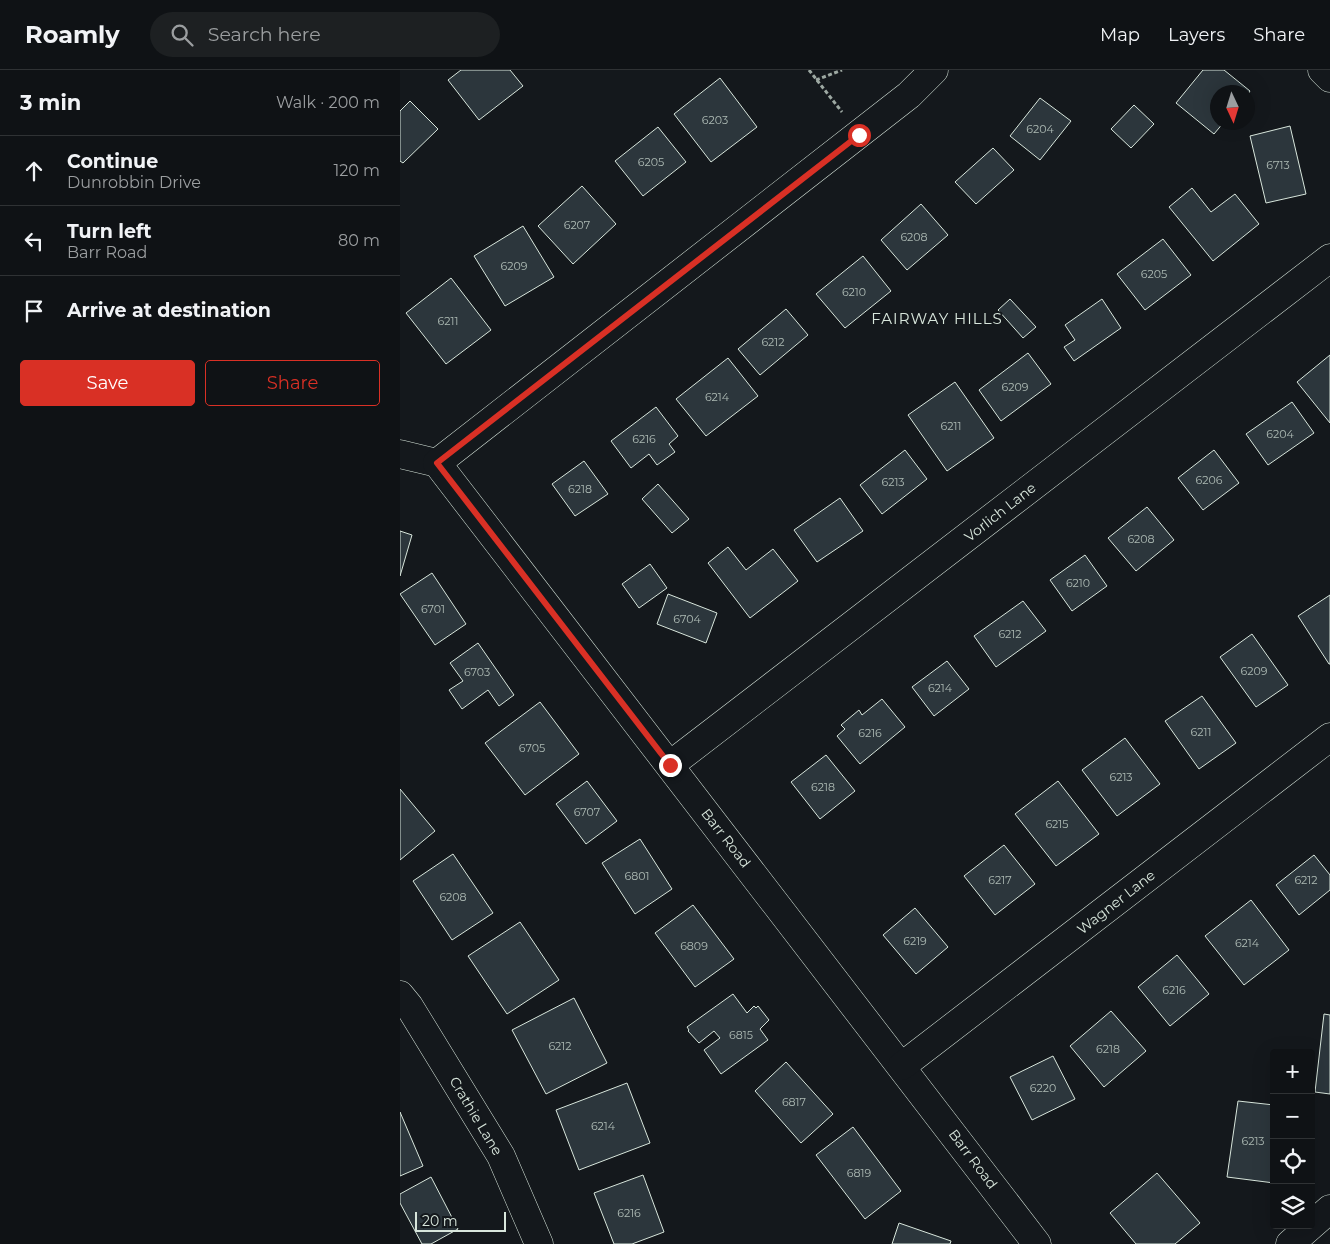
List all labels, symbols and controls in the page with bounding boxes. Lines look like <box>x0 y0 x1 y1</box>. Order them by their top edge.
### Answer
search box <box>150 12 500 57</box>
text: Roamly <box>25 20 120 49</box>
icon: search <box>168 21 196 49</box>
text: Search here <box>208 23 321 46</box>
text: Map <box>1100 24 1140 46</box>
text: Layers <box>1168 24 1225 46</box>
text: Share <box>1253 24 1305 46</box>
north arrow <box>1210 85 1255 130</box>
text: 3 min <box>20 90 81 115</box>
text: Walk · 200 m <box>276 93 380 112</box>
house number: 6203 <box>702 113 728 127</box>
house number: 6204 <box>1026 122 1054 136</box>
route start <box>848 124 871 147</box>
text: Continue <box>67 150 158 173</box>
house number: 6205 <box>638 155 664 169</box>
icon: ahead <box>20 157 48 185</box>
house number: 6713 <box>1266 158 1290 172</box>
text: 120 m <box>333 161 380 180</box>
text: Dunrobbin Drive <box>67 173 201 192</box>
house number: 6207 <box>564 218 590 232</box>
text: Turn left <box>67 220 152 243</box>
icon: left <box>20 227 48 255</box>
house number: 6208 <box>900 230 928 244</box>
text: 80 m <box>338 231 380 250</box>
text: Barr Road <box>67 243 147 262</box>
house number: 6209 <box>501 259 528 273</box>
house number: 6205 <box>1141 267 1167 281</box>
house number: 6210 <box>842 285 866 299</box>
icon: arrive <box>20 297 48 325</box>
text: Arrive at destination <box>67 299 271 322</box>
district label: FAIRWAY HILLS <box>871 309 1003 328</box>
house number: 6211 <box>438 314 458 328</box>
house number: 6212 <box>761 335 785 349</box>
button: Save <box>20 360 195 406</box>
button: Share <box>205 360 380 406</box>
house number: 6209 <box>1002 380 1029 394</box>
house number: 6214 <box>705 390 730 404</box>
house number: 6211 <box>941 419 961 433</box>
house number: 6204 <box>1266 427 1294 441</box>
house number: 6216 <box>632 432 656 446</box>
house number: 6206 <box>1196 473 1223 487</box>
house number: 6213 <box>881 475 905 489</box>
street label: Vorlich Lane <box>961 478 1039 546</box>
house number: 6218 <box>568 482 592 496</box>
house number: 6208 <box>1127 532 1155 546</box>
house number: 6210 <box>1066 576 1090 590</box>
house number: 6701 <box>421 602 445 616</box>
house number: 6704 <box>673 612 701 626</box>
house number: 6212 <box>998 627 1022 641</box>
house number: 6209 <box>1241 664 1268 678</box>
house number: 6703 <box>464 665 490 679</box>
house number: 6214 <box>928 681 953 695</box>
house number: 6211 <box>1191 725 1211 739</box>
house number: 6216 <box>858 726 882 740</box>
house number: 6705 <box>519 741 545 755</box>
route end <box>659 754 682 777</box>
house number: 6213 <box>1109 770 1133 784</box>
house number: 6218 <box>811 780 835 794</box>
house number: 6707 <box>574 805 600 819</box>
street label: Barr Road <box>697 805 755 871</box>
house number: 6215 <box>1045 817 1069 831</box>
street label: Wagner Lane <box>1073 866 1159 938</box>
house number: 6801 <box>625 869 649 883</box>
house number: 6217 <box>988 873 1012 887</box>
house number: 6212 <box>1294 873 1318 887</box>
house number: 6208 <box>439 890 467 904</box>
house number: 6219 <box>903 934 927 948</box>
house number: 6214 <box>1235 936 1260 950</box>
house number: 6809 <box>680 939 708 953</box>
house number: 6216 <box>1162 983 1186 997</box>
house number: 6815 <box>729 1028 753 1042</box>
house number: 6212 <box>548 1039 572 1053</box>
house number: 6218 <box>1096 1042 1120 1056</box>
map controls <box>1270 1049 1315 1229</box>
button: + <box>1270 1049 1315 1094</box>
street label: Crathie Lane <box>445 1073 507 1159</box>
house number: 6220 <box>1030 1081 1056 1095</box>
button: − <box>1270 1094 1315 1139</box>
house number: 6817 <box>782 1095 806 1109</box>
house number: 6214 <box>591 1119 616 1133</box>
street label: Barr Road <box>945 1126 1001 1192</box>
house number: 6213 <box>1241 1134 1265 1148</box>
button: locate <box>1270 1139 1315 1184</box>
house number: 6819 <box>847 1166 871 1180</box>
button: layers <box>1270 1184 1315 1229</box>
house number: 6216 <box>617 1206 641 1220</box>
scale bar <box>415 1209 506 1232</box>
text: 20 m <box>422 1212 458 1230</box>

